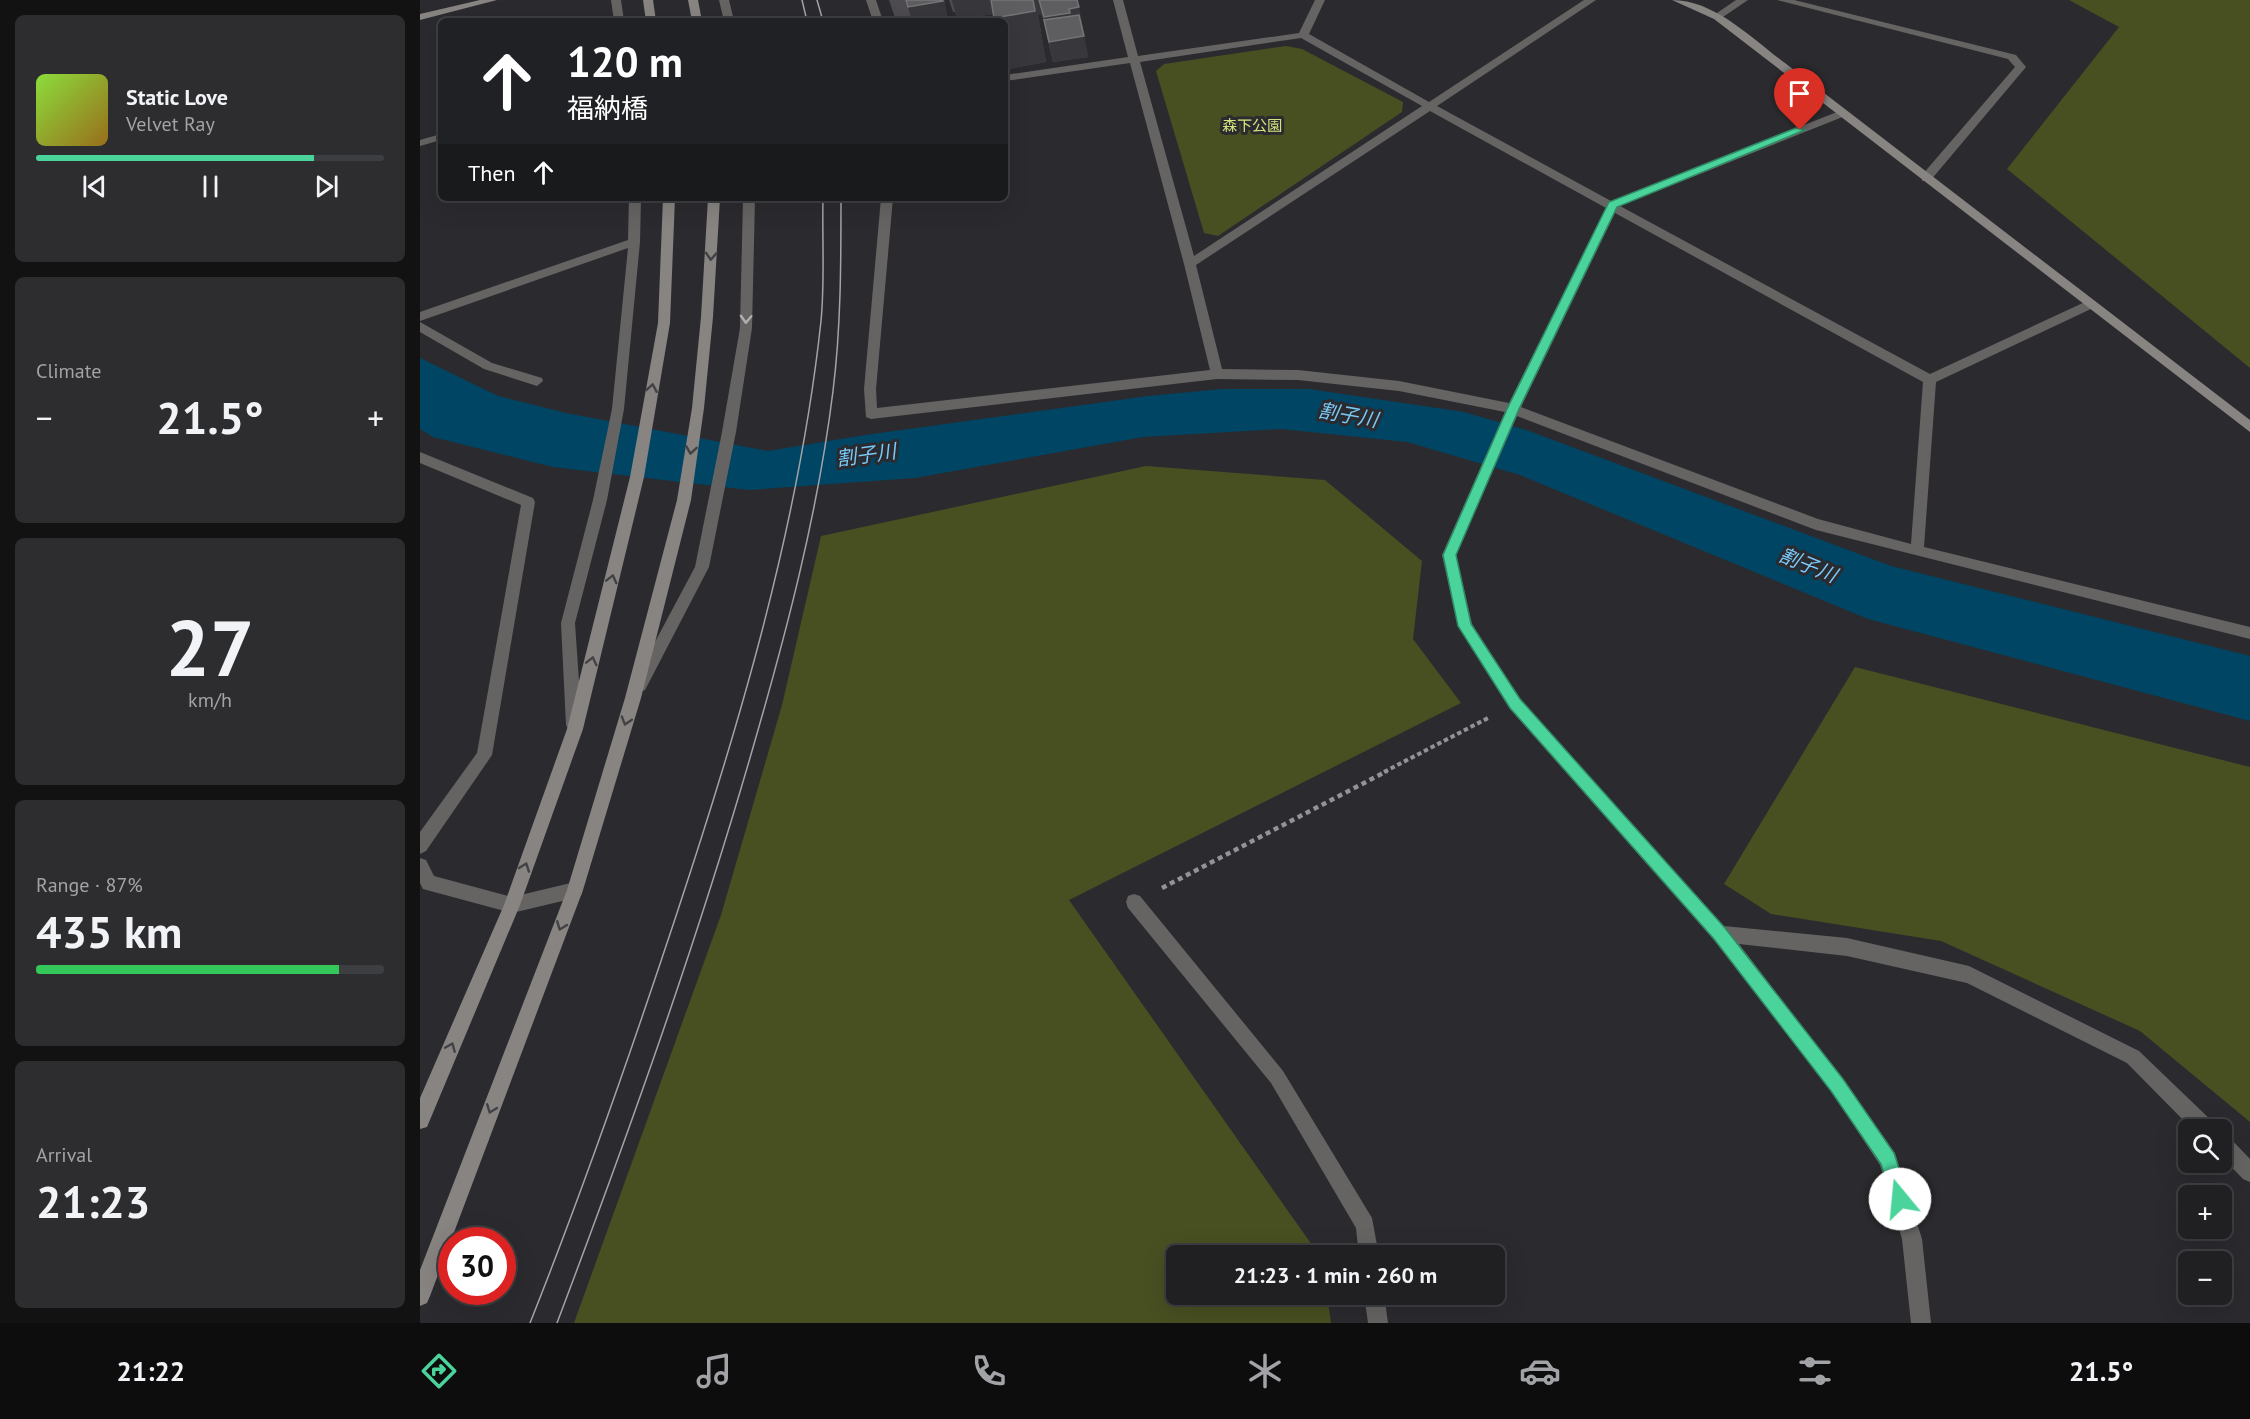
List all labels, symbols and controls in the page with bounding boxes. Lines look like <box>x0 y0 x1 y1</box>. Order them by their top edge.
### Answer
text: 120 m <box>567 34 683 89</box>
icon: ahead <box>468 42 546 120</box>
pin <box>1774 68 1825 130</box>
icon: arrive <box>1783 77 1816 110</box>
text: Static Love <box>126 83 228 111</box>
text: 福納橋 <box>567 91 648 125</box>
text: Velvet Ray <box>126 111 215 137</box>
park label: 森下公園 <box>1222 116 1282 135</box>
icon: ahead <box>527 156 560 189</box>
text: Then <box>468 159 515 187</box>
icon: previous <box>78 170 111 203</box>
icon: pause <box>194 170 227 203</box>
icon: next <box>310 170 343 203</box>
one-way arrow <box>704 252 717 261</box>
one-way arrow <box>740 315 753 324</box>
text: Climate <box>36 358 102 384</box>
one-way arrow <box>645 383 658 393</box>
text: 21.5° <box>156 388 264 446</box>
text: − <box>36 396 53 439</box>
text: + <box>367 396 384 439</box>
water label: 割子川 <box>1316 397 1382 433</box>
water label: 割子川 <box>834 438 899 472</box>
one-way arrow <box>686 446 698 455</box>
water label: 割子川 <box>1775 542 1843 589</box>
one-way arrow <box>604 574 617 584</box>
text: 27 <box>166 597 254 698</box>
one-way arrow <box>584 656 597 666</box>
text: km/h <box>188 687 232 713</box>
one-way arrow <box>621 715 633 725</box>
one-way arrow <box>518 862 531 873</box>
text: Range · 87% <box>36 872 143 898</box>
text: 435 km <box>36 902 182 960</box>
one-way arrow <box>556 920 568 931</box>
one-way arrow <box>444 1042 456 1053</box>
one-way arrow <box>486 1103 499 1113</box>
map controls <box>2178 1119 2232 1305</box>
button: search <box>2178 1119 2232 1173</box>
text: Arrival <box>36 1142 92 1168</box>
position arrow <box>1868 1167 1932 1231</box>
text: 21:23 <box>36 1172 150 1230</box>
button: + <box>2178 1185 2232 1239</box>
speed limit sign: 30 <box>438 1227 516 1305</box>
button: − <box>2178 1251 2232 1305</box>
text: 21:23 · 1 min · 260 m <box>1234 1261 1437 1289</box>
icon: directions <box>418 1350 460 1392</box>
icon: music <box>693 1350 735 1392</box>
icon: phone <box>968 1350 1010 1392</box>
icon: climate <box>1244 1350 1286 1392</box>
icon: car <box>1519 1350 1561 1392</box>
icon: filters <box>1794 1350 1836 1392</box>
text: 21:22 <box>117 1354 185 1388</box>
text: 21.5° <box>2069 1354 2133 1388</box>

